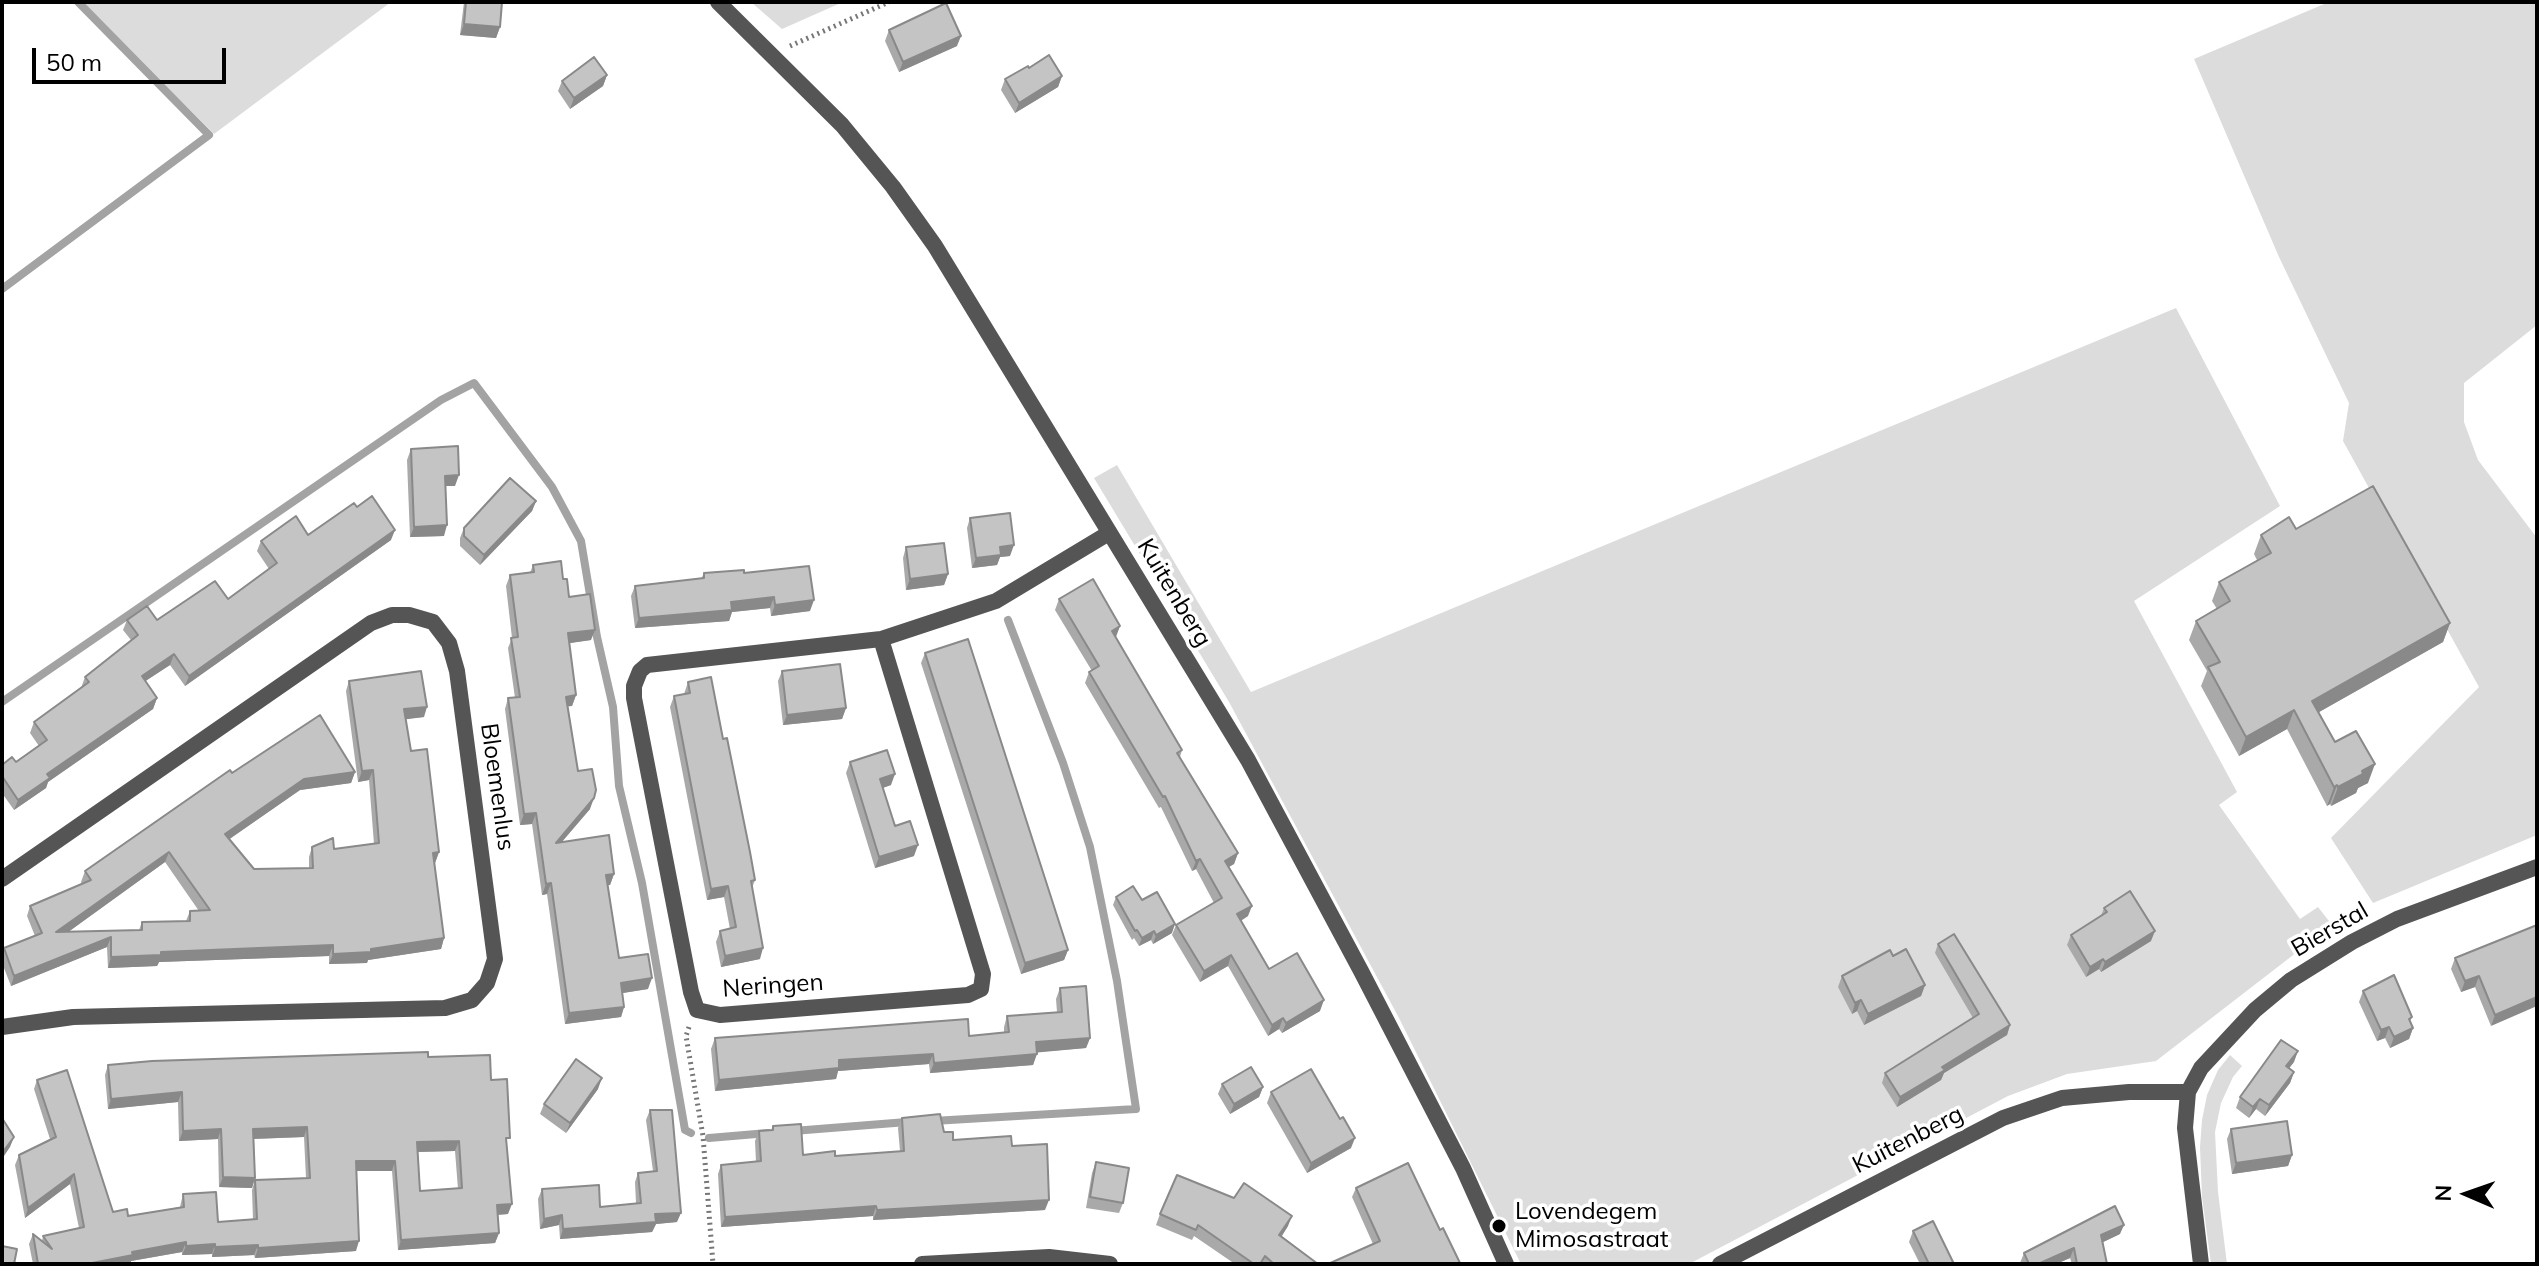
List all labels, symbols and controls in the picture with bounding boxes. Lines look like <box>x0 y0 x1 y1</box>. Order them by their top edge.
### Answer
scale bar <box>36 32 230 82</box>
text: 50 m <box>46 47 102 77</box>
street label: Kuitenberg <box>1131 534 1217 652</box>
street label: Bloemenlus <box>474 721 520 853</box>
street label: Bierstal <box>2286 897 2374 963</box>
street label: Neringen <box>722 968 824 1004</box>
street label: Kuitenberg <box>1848 1100 1968 1180</box>
north arrow <box>2427 1154 2507 1234</box>
text: N <box>2429 1184 2457 1202</box>
place label: Lovendegem Mimosastraat <box>1515 1198 1668 1254</box>
marker: Lovendegem Mimosastraat <box>1490 1217 1508 1235</box>

